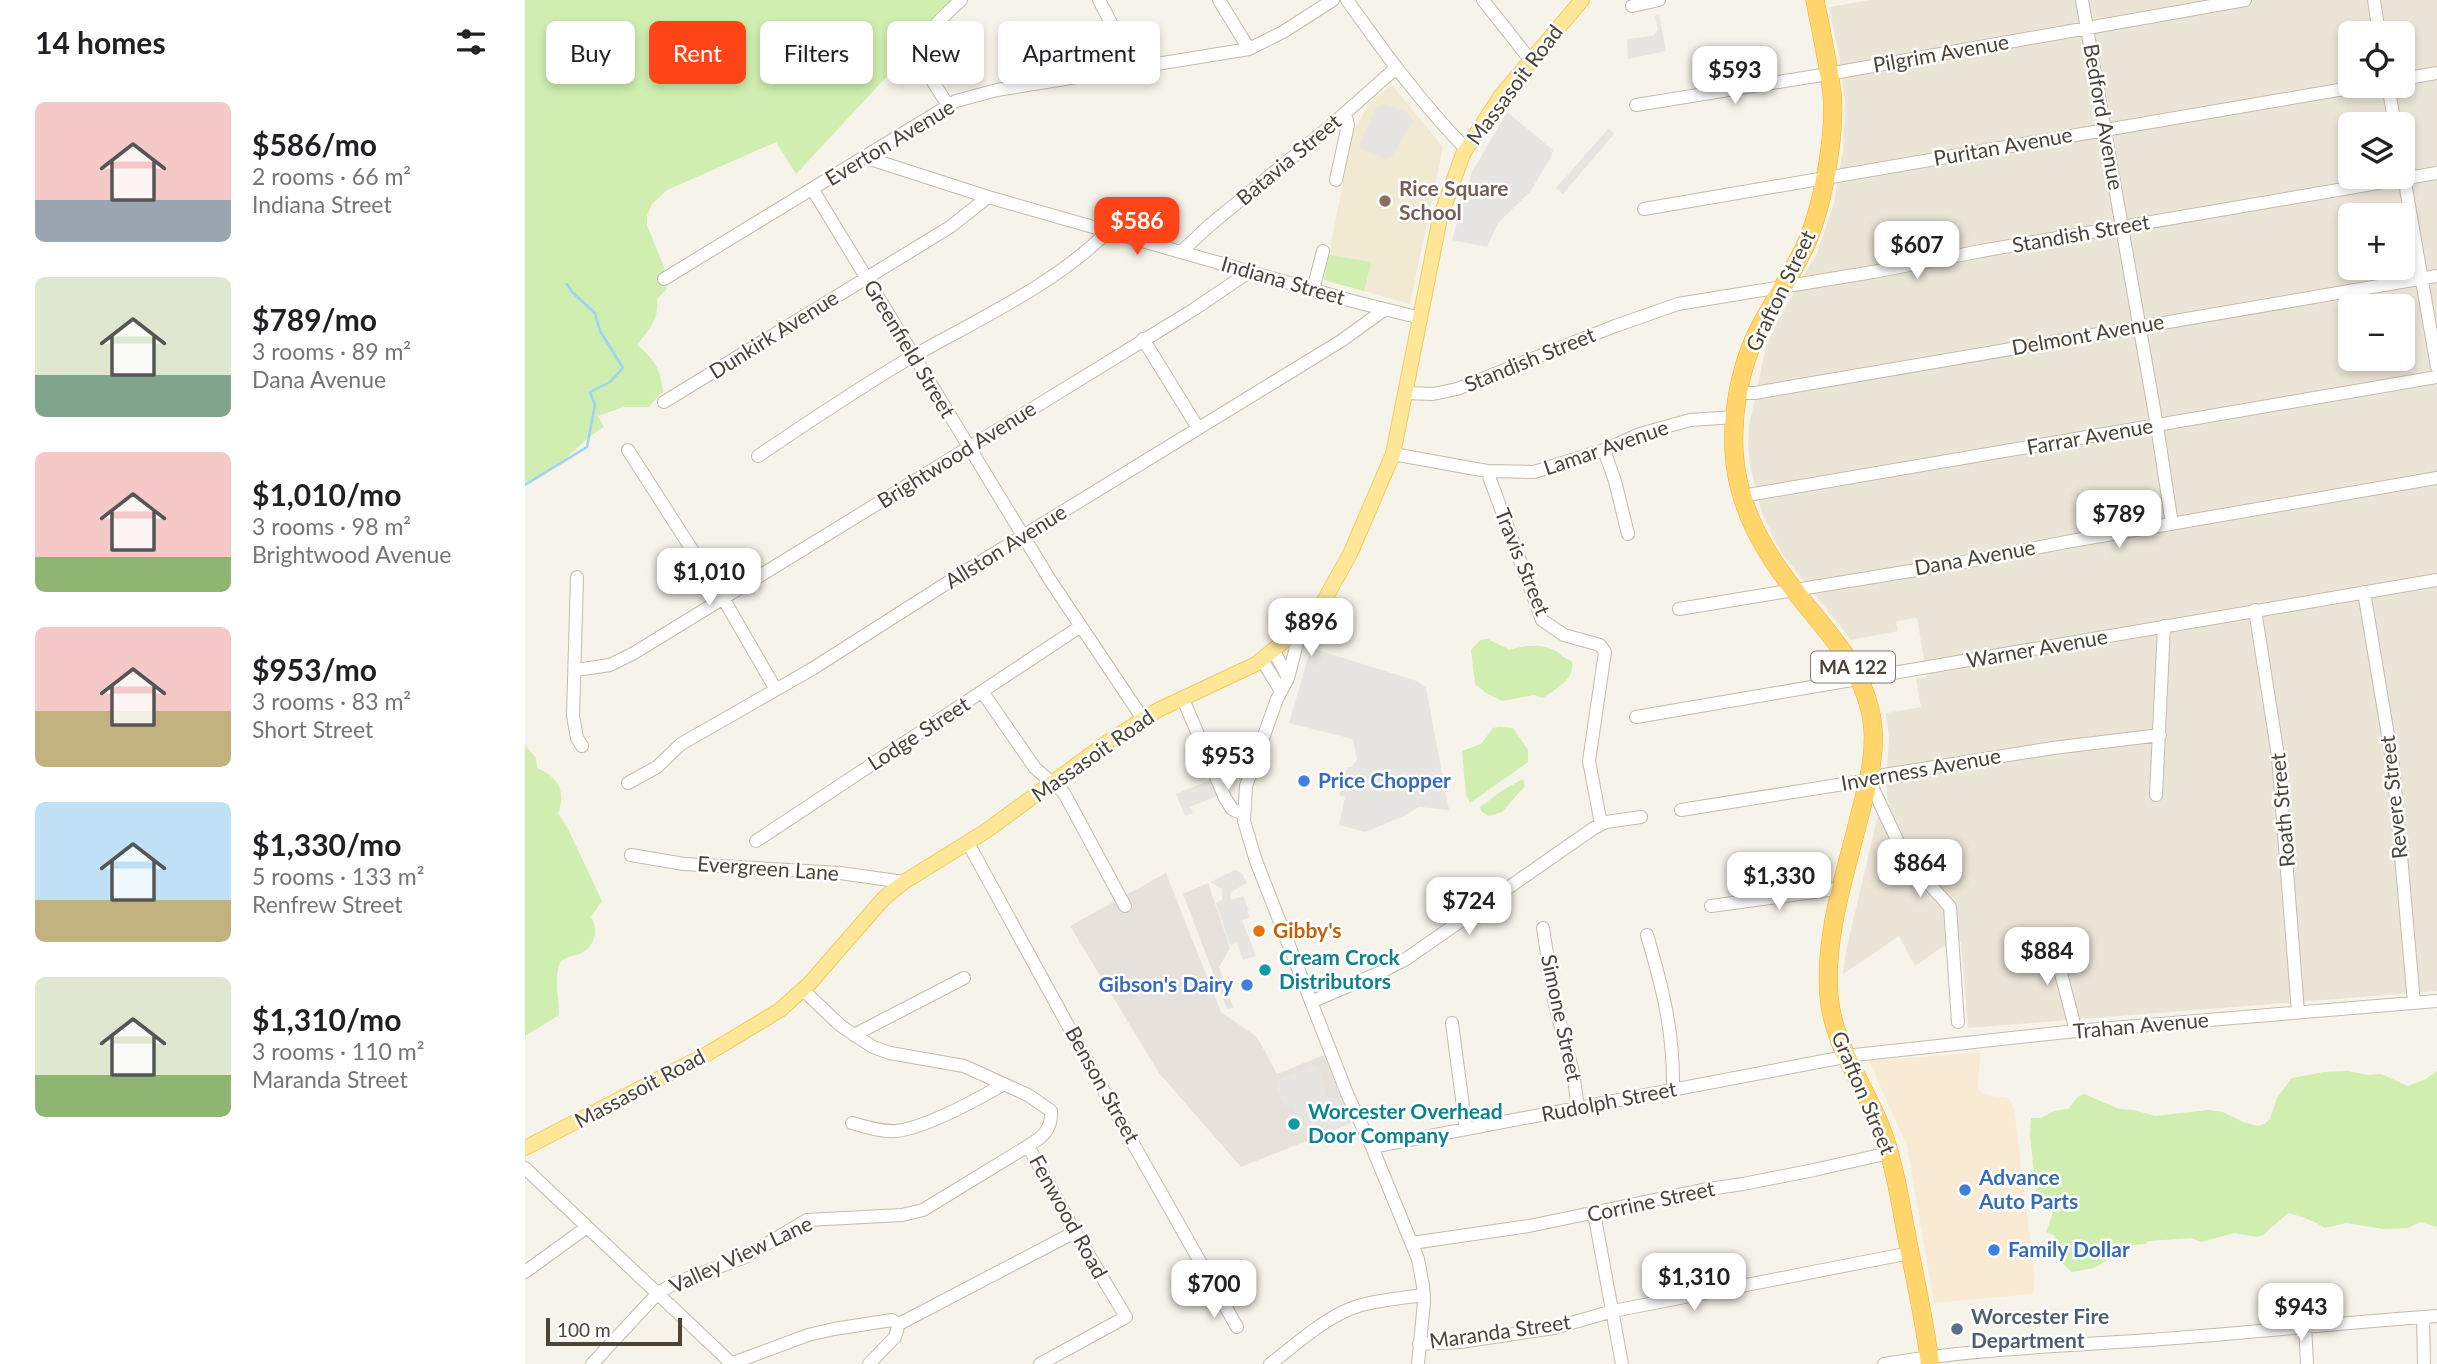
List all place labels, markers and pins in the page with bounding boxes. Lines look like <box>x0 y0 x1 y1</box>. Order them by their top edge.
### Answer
pin: $593 <box>1694 46 1776 106</box>
place label: Rice Square School <box>1399 175 1509 224</box>
marker: Rice Square School <box>1377 193 1393 209</box>
pin: $586 <box>1096 198 1178 257</box>
pin: $607 <box>1876 222 1958 281</box>
pin: $789 <box>2078 490 2160 550</box>
pin: $1,010 <box>652 548 766 608</box>
pin: $896 <box>1270 598 1352 658</box>
pin: $953 <box>1187 732 1269 792</box>
place label: Price Chopper <box>1318 767 1451 792</box>
marker: Price Chopper <box>1296 773 1312 789</box>
pin: $864 <box>1879 839 1961 899</box>
pin: $1,330 <box>1722 852 1836 912</box>
pin: $724 <box>1428 878 1510 937</box>
place label: Gibby's <box>1273 917 1342 942</box>
marker: Gibby's <box>1251 923 1267 939</box>
pin: $884 <box>2006 928 2088 987</box>
place label: Cream Crock Distributors <box>1279 944 1401 993</box>
marker: Cream Crock Distributors <box>1257 962 1273 978</box>
place label: Gibson's Dairy <box>1099 971 1234 996</box>
marker: Gibson's Dairy <box>1239 977 1255 993</box>
place label: Worcester Overhead Door Company <box>1308 1098 1503 1147</box>
marker: Worcester Overhead Door Company <box>1286 1116 1302 1132</box>
place label: Advance Auto Parts <box>1978 1164 2078 1213</box>
marker: Advance Auto Parts <box>1957 1182 1973 1198</box>
place label: Family Dollar <box>2008 1236 2130 1261</box>
marker: Family Dollar <box>1986 1242 2002 1258</box>
pin: $1,310 <box>1637 1254 1751 1313</box>
pin: $700 <box>1173 1260 1255 1320</box>
pin: $943 <box>2260 1284 2342 1343</box>
place label: Worcester Fire Department <box>1971 1303 2109 1352</box>
marker: Worcester Fire Department <box>1949 1321 1965 1337</box>

